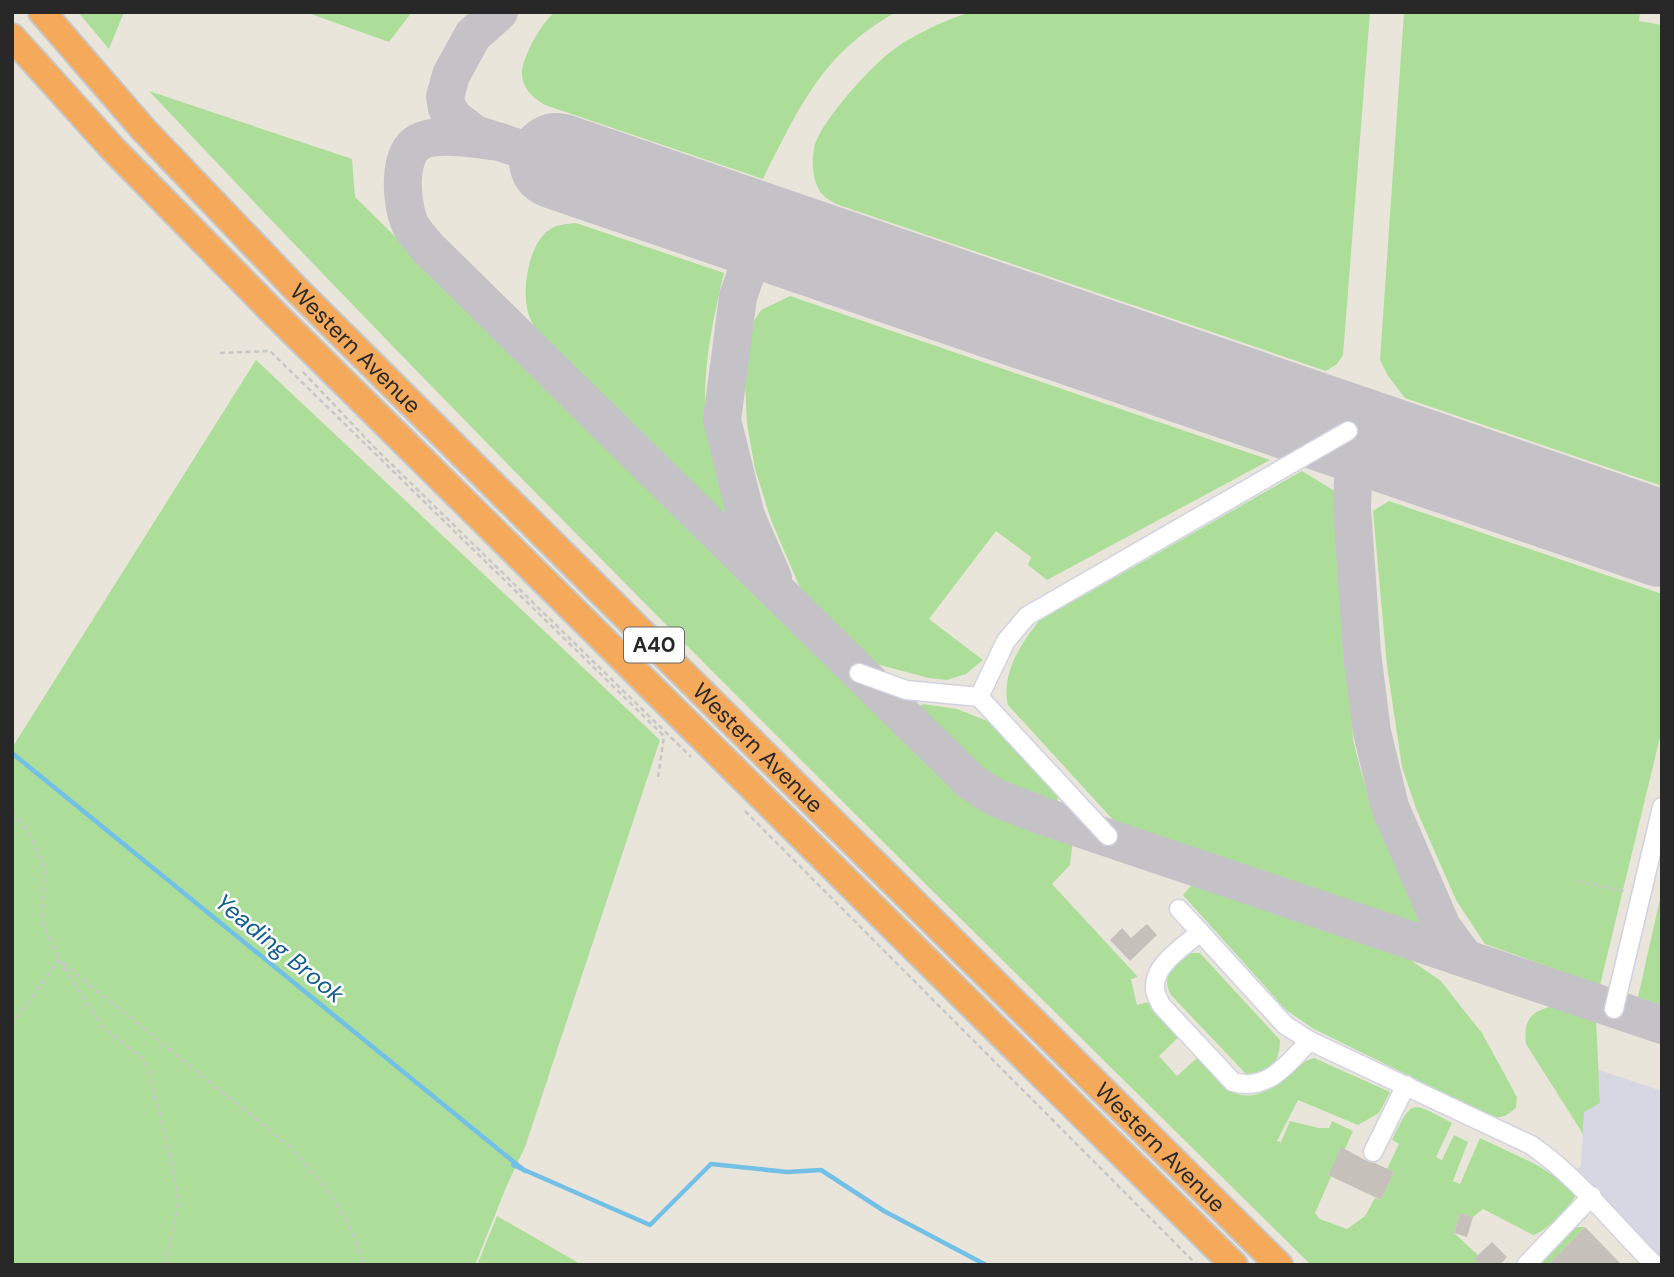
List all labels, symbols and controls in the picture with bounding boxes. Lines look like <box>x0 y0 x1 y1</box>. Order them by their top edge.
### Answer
street label: Western Avenue <box>284 277 428 420</box>
road number: A40 <box>624 628 684 662</box>
street label: Western Avenue <box>686 676 830 819</box>
water label: Yeading Brook <box>209 886 351 1010</box>
street label: Western Avenue <box>1088 1076 1232 1219</box>

